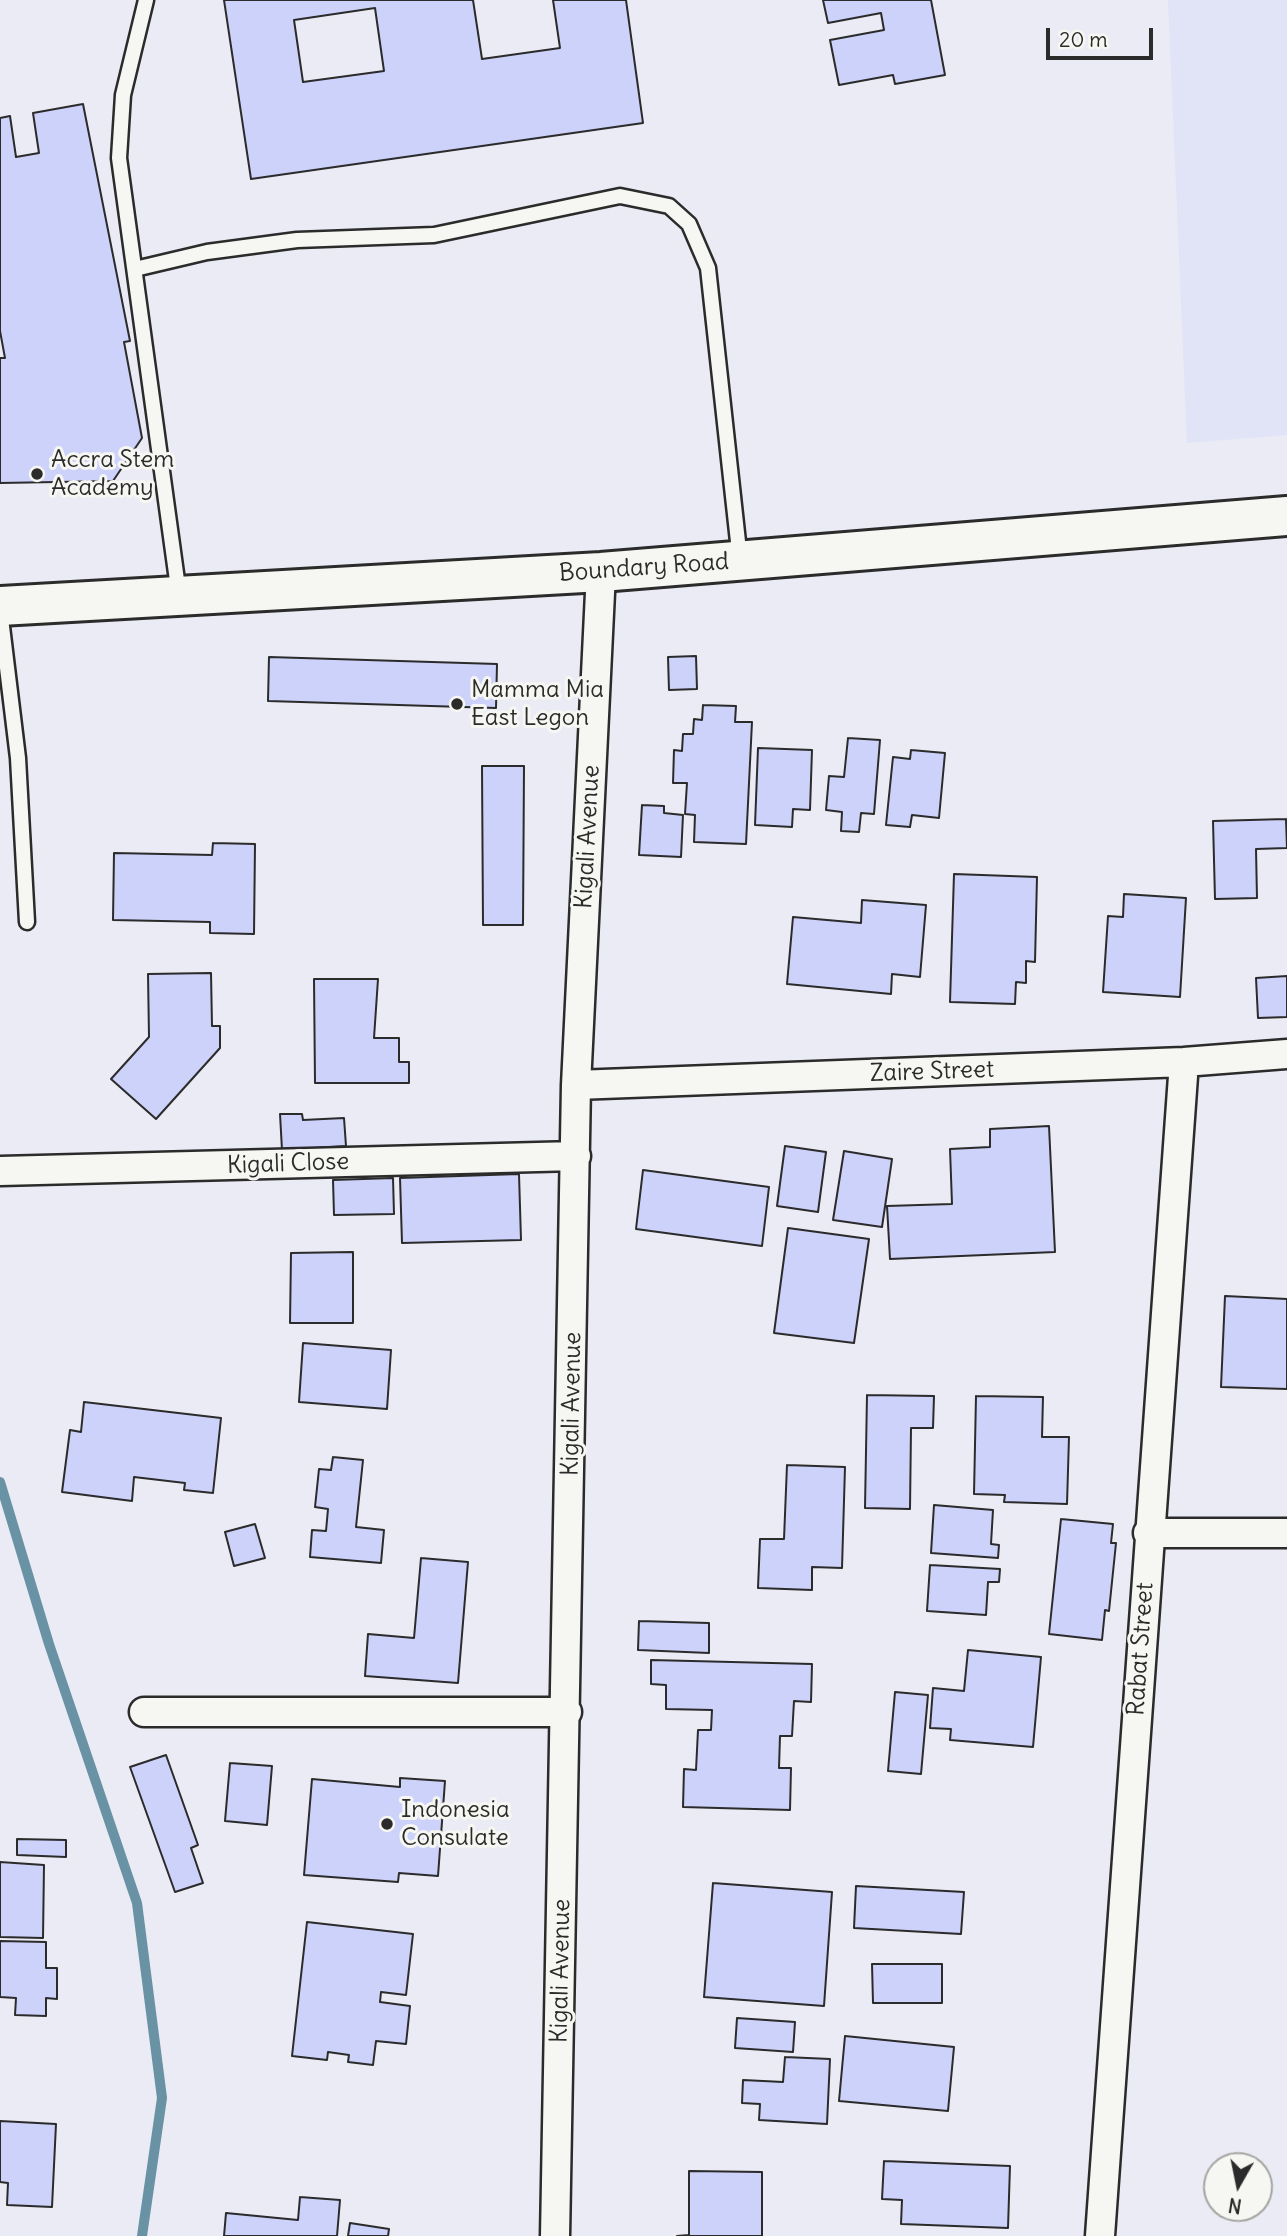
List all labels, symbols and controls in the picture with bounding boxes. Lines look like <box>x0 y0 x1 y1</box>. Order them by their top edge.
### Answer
scale bar <box>1049 14 1156 58</box>
text: 20 m <box>1059 26 1108 53</box>
place label: Accra Stem Academy <box>51 446 174 502</box>
marker: Accra Stem Academy <box>29 466 45 482</box>
street label: Boundary Road <box>558 548 730 588</box>
place label: Mamma Mia East Legon <box>471 676 604 732</box>
marker: Mamma Mia East Legon <box>449 696 465 712</box>
street label: Kigali Avenue <box>570 764 606 910</box>
street label: Zaire Street <box>869 1055 995 1089</box>
street label: Kigali Close <box>226 1147 350 1181</box>
street label: Kigali Avenue <box>556 1332 588 1476</box>
street label: Rabat Street <box>1122 1581 1160 1717</box>
place label: Indonesia Consulate <box>401 1796 510 1852</box>
marker: Indonesia Consulate <box>379 1816 395 1832</box>
street label: Kigali Avenue <box>545 1899 577 2043</box>
north arrow <box>1203 2152 1273 2222</box>
text: N <box>1227 2193 1243 2219</box>

